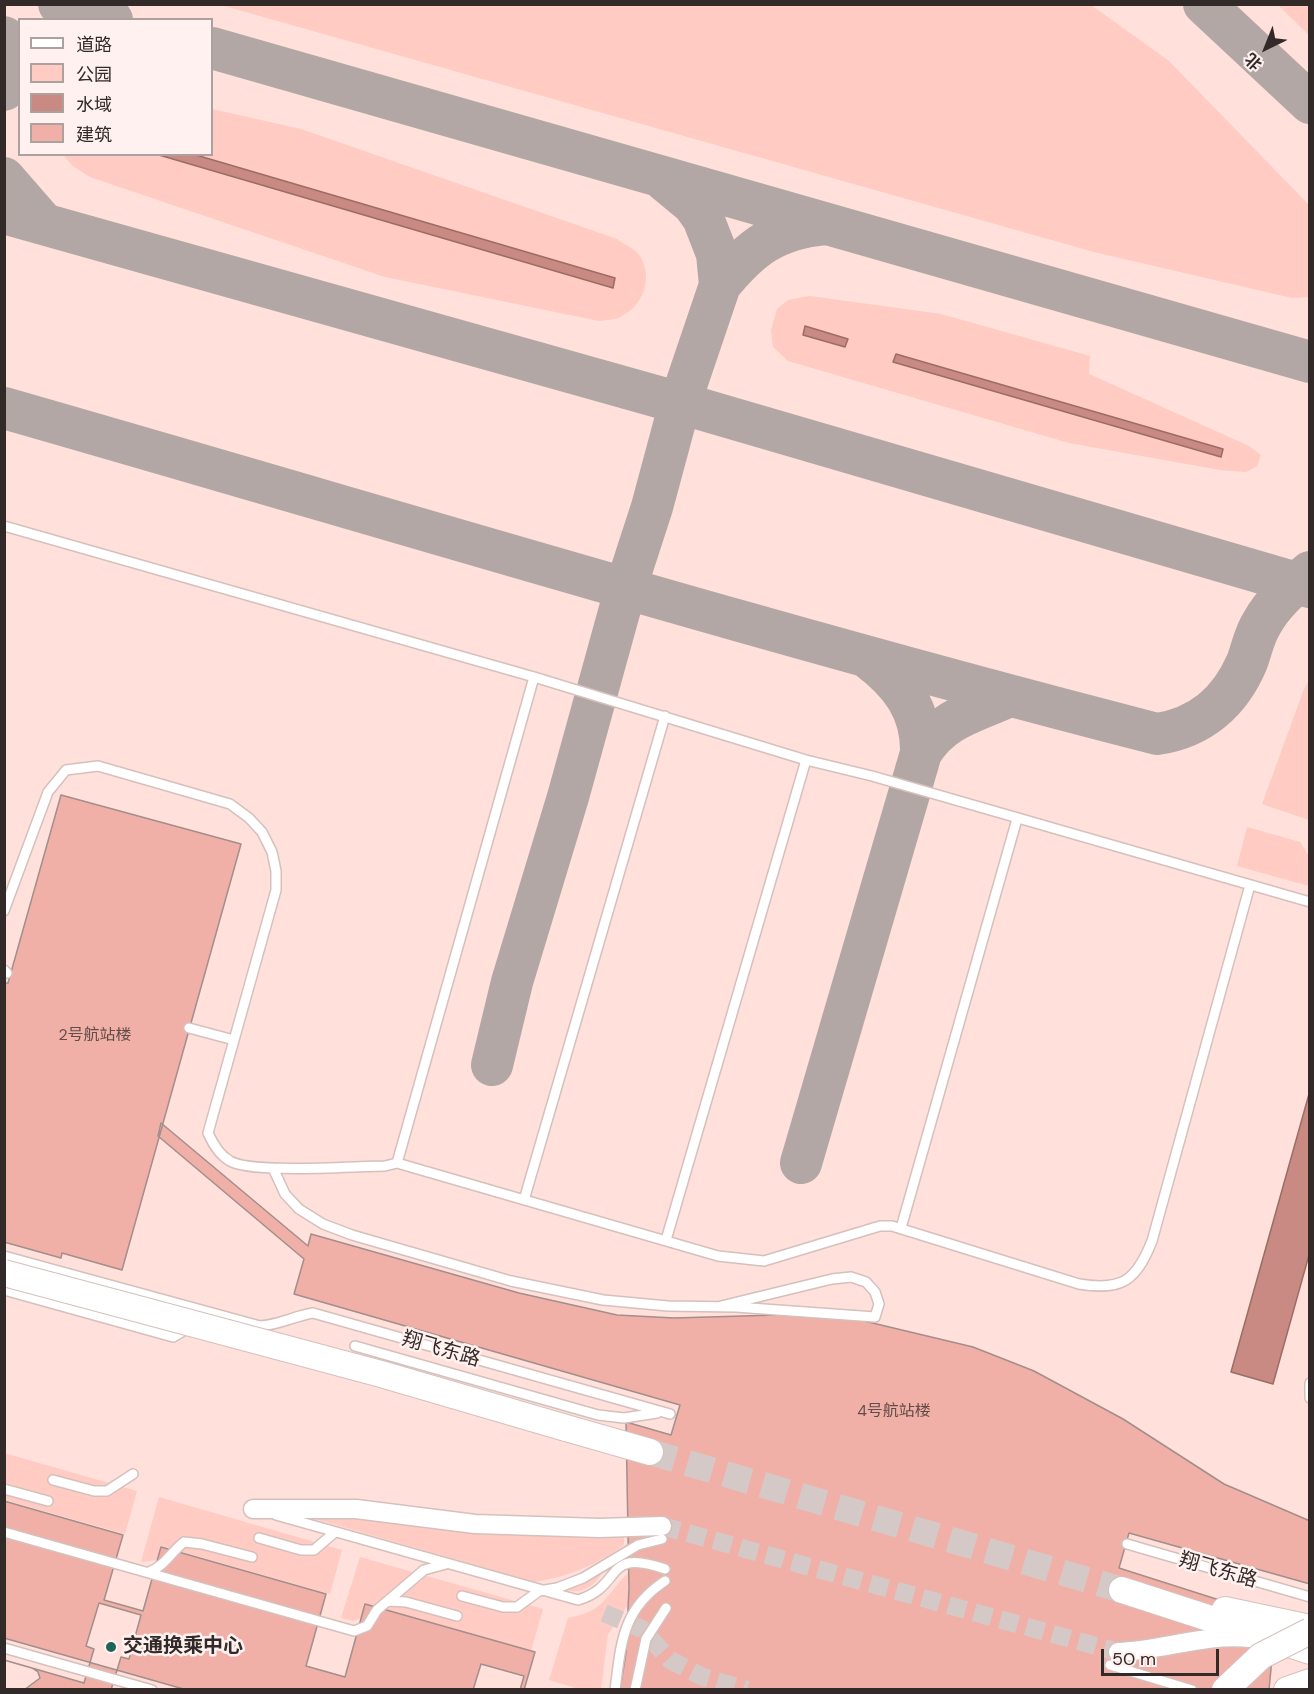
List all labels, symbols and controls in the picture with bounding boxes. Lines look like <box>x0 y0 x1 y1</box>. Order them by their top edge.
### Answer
legend <box>18 18 213 156</box>
north arrow <box>1236 18 1296 78</box>
text: 道路 <box>76 33 112 57</box>
text: 北 <box>1240 48 1266 75</box>
text: 公园 <box>76 63 112 87</box>
text: 水域 <box>76 93 112 117</box>
text: 建筑 <box>76 123 112 147</box>
house number: 2号航站楼 <box>58 1026 132 1046</box>
street label: 翔飞东路 <box>399 1327 483 1373</box>
house number: 4号航站楼 <box>857 1402 931 1422</box>
street label: 翔飞东路 <box>1176 1548 1260 1594</box>
place label: 交通换乘中心 <box>123 1635 243 1659</box>
scale bar <box>1104 1637 1222 1675</box>
marker: 交通换乘中心 <box>104 1640 118 1654</box>
text: 50 m <box>1112 1647 1156 1671</box>

